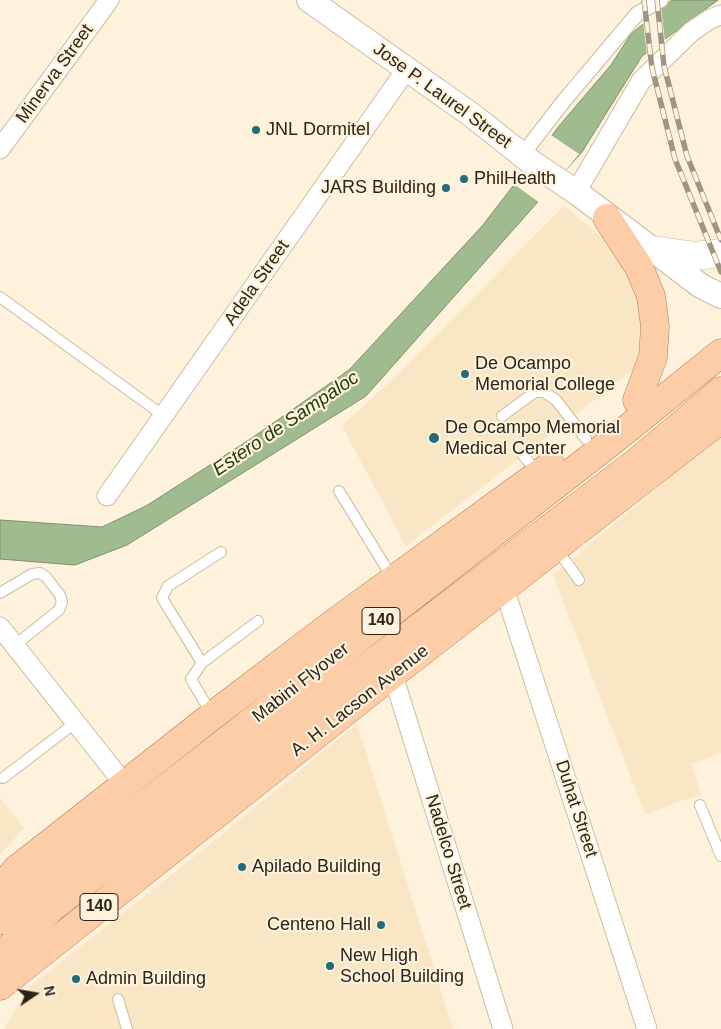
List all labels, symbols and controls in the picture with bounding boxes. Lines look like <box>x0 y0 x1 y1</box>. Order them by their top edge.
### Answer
street label: Minerva Street <box>12 20 98 128</box>
street label: Jose P. Laurel Street <box>369 39 515 153</box>
place label: JNL Dormitel <box>266 119 370 141</box>
marker: JNL Dormitel <box>250 124 262 136</box>
place label: PhilHealth <box>474 168 556 190</box>
marker: PhilHealth <box>458 173 470 185</box>
place label: JARS Building <box>321 177 436 199</box>
marker: JARS Building <box>440 182 452 194</box>
street label: Adela Street <box>220 236 294 330</box>
place label: De Ocampo Memorial College <box>475 353 615 396</box>
water label: Estero de Sampaloc <box>209 367 363 481</box>
marker: De Ocampo Memorial College <box>459 368 471 380</box>
place label: De Ocampo Memorial Medical Center <box>445 417 620 459</box>
marker: De Ocampo Memorial Medical Center <box>427 431 441 445</box>
road number: 140 <box>362 608 400 634</box>
street label: Mabini Flyover <box>248 638 354 728</box>
street label: A. H. Lacson Avenue <box>287 641 433 761</box>
street label: Duhat Street <box>550 758 602 860</box>
street label: Nadelco Street <box>420 792 476 912</box>
place label: Apilado Building <box>252 856 381 878</box>
marker: Apilado Building <box>236 861 248 873</box>
road number: 140 <box>80 894 118 920</box>
place label: Centeno Hall <box>267 914 371 936</box>
marker: Centeno Hall <box>375 919 387 931</box>
place label: New High School Building <box>340 945 464 988</box>
marker: New High School Building <box>324 960 336 972</box>
place label: Admin Building <box>86 968 206 990</box>
north arrow <box>10 969 60 1019</box>
marker: Admin Building <box>70 973 82 985</box>
text: N <box>41 984 59 997</box>

